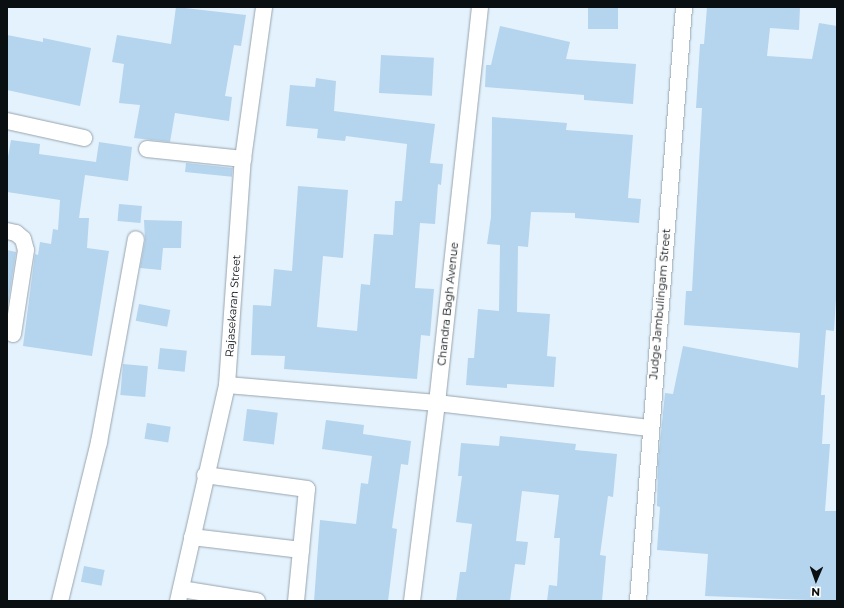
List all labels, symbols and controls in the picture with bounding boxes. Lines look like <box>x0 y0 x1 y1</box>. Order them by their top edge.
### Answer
street label: Judge Jambulingam Street <box>647 228 673 380</box>
street label: Chandra Bagh Avenue <box>435 242 461 366</box>
street label: Rajasekaran Street <box>223 254 243 358</box>
north arrow <box>796 560 836 600</box>
text: N <box>811 585 820 599</box>

